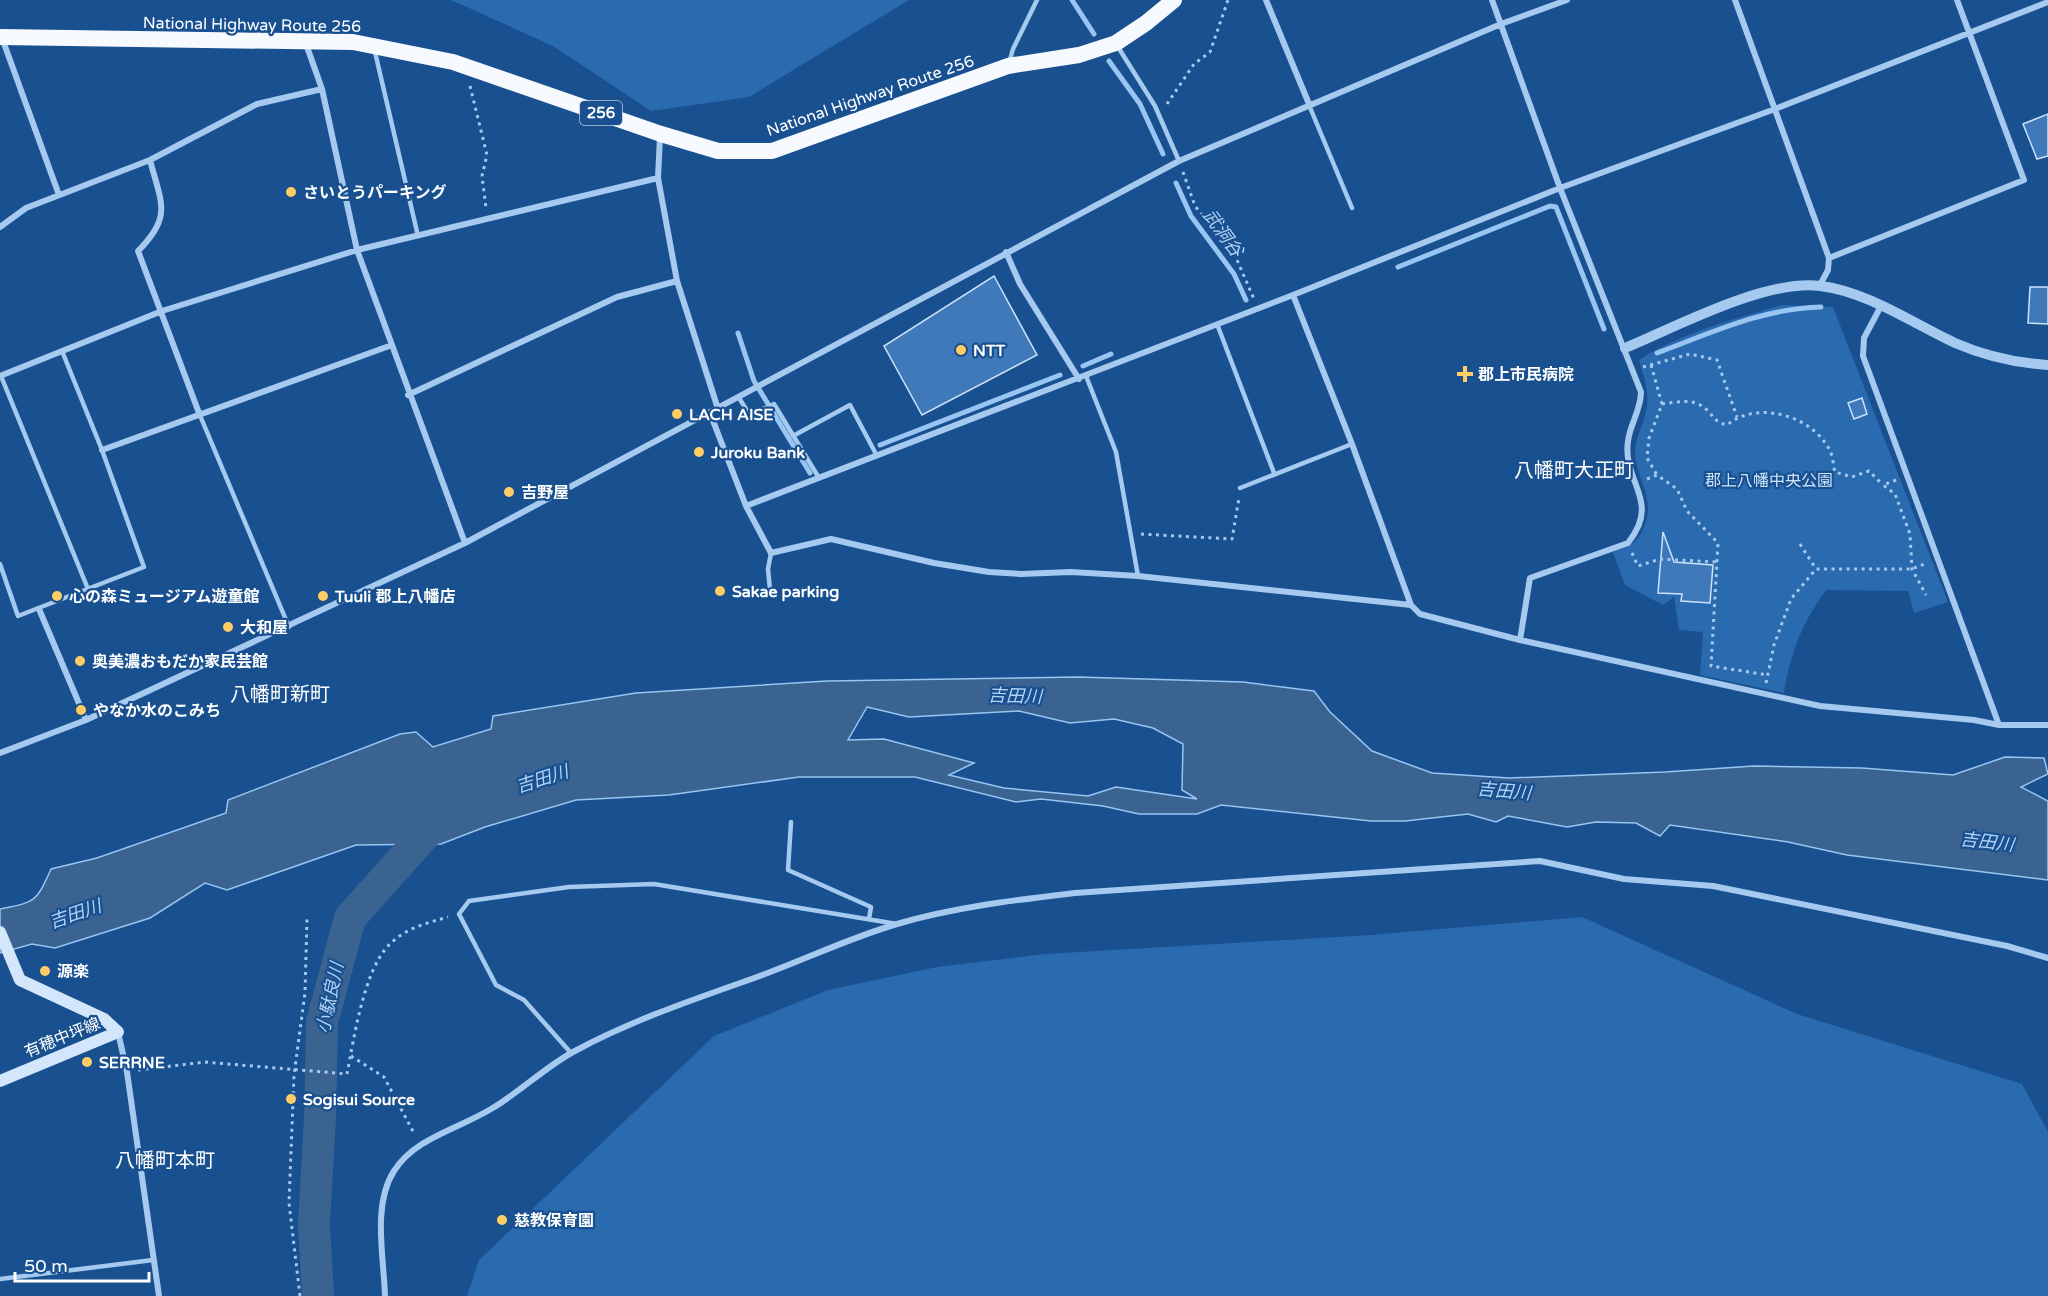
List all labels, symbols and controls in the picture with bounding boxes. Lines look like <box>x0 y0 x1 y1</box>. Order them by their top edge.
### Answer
street label: National Highway Route 256 <box>143 13 361 37</box>
street label: National Highway Route 256 <box>764 51 977 141</box>
road number: 256 <box>580 101 622 125</box>
place label: さいとうパーキング <box>303 183 447 203</box>
marker: さいとうパーキング <box>284 185 298 199</box>
water label: 武洞谷 <box>1198 205 1249 263</box>
place label: NTT <box>973 341 1006 361</box>
marker: NTT <box>954 343 968 357</box>
marker: 郡上市民病院 <box>1456 365 1474 383</box>
place label: 郡上市民病院 <box>1478 365 1574 385</box>
place label: LACH AISE <box>689 405 774 425</box>
marker: LACH AISE <box>670 407 684 421</box>
place label: Juroku Bank <box>710 443 805 463</box>
marker: Juroku Bank <box>692 445 706 459</box>
district label: 八幡町大正町 <box>1514 459 1634 483</box>
park label: 郡上八幡中央公園 <box>1705 471 1833 491</box>
place label: 吉野屋 <box>521 483 569 503</box>
marker: 吉野屋 <box>502 485 516 499</box>
place label: Sakae parking <box>732 582 839 602</box>
marker: Sakae parking <box>713 584 727 598</box>
place label: 心の森ミュージアム遊童館 <box>69 587 260 607</box>
place label: Tuuli 郡上八幡店 <box>334 587 455 607</box>
marker: 心の森ミュージアム遊童館 <box>50 589 64 603</box>
marker: Tuuli 郡上八幡店 <box>316 589 330 603</box>
place label: 大和屋 <box>240 618 288 638</box>
marker: 大和屋 <box>221 620 235 634</box>
place label: 奥美濃おもだか家民芸館 <box>92 652 268 672</box>
marker: 奥美濃おもだか家民芸館 <box>73 654 87 668</box>
district label: 八幡町新町 <box>230 683 330 707</box>
water label: 吉田川 <box>988 684 1044 708</box>
place label: やなか水のこみち <box>93 701 221 721</box>
marker: やなか水のこみち <box>74 703 88 717</box>
water label: 吉田川 <box>513 760 573 798</box>
water label: 吉田川 <box>1476 778 1534 804</box>
water label: 吉田川 <box>1959 828 2017 856</box>
water label: 吉田川 <box>46 894 106 933</box>
water label: 小駄良川 <box>312 959 349 1036</box>
place label: 源楽 <box>57 962 89 982</box>
marker: 源楽 <box>38 964 52 978</box>
street label: 有穂中坪線 <box>22 1014 103 1062</box>
place label: SERRNE <box>99 1053 165 1073</box>
marker: SERRNE <box>80 1055 94 1069</box>
place label: Sogisui Source <box>303 1090 415 1110</box>
marker: Sogisui Source <box>284 1092 298 1106</box>
district label: 八幡町本町 <box>115 1149 215 1173</box>
place label: 慈教保育園 <box>514 1211 594 1231</box>
marker: 慈教保育園 <box>495 1213 509 1227</box>
scale bar <box>15 1245 148 1283</box>
text: 50 m <box>24 1255 68 1277</box>

